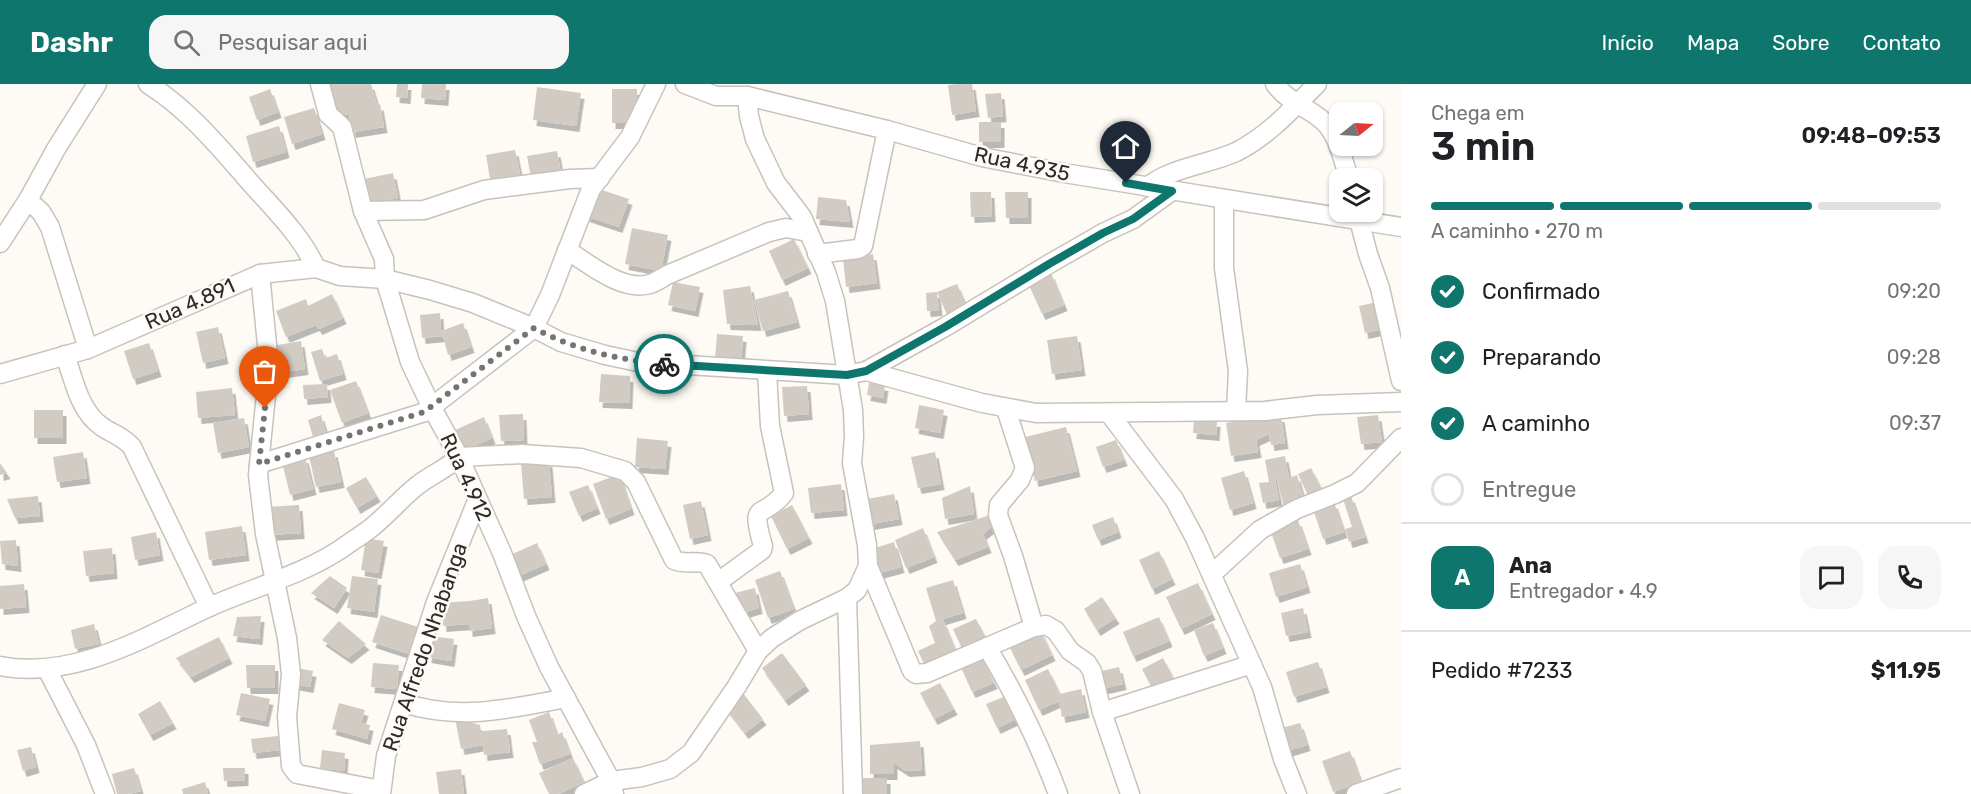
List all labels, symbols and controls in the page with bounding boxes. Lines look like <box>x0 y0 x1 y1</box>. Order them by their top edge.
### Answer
search box <box>149 15 569 69</box>
text: Dashr <box>30 26 113 59</box>
icon: search <box>170 26 203 59</box>
text: Pesquisar aqui <box>218 29 368 56</box>
text: Início <box>1602 30 1654 55</box>
text: Mapa <box>1687 30 1739 55</box>
text: Sobre <box>1772 30 1829 55</box>
text: Contato <box>1862 30 1941 55</box>
text: Chega em <box>1431 101 1525 125</box>
north arrow <box>1329 102 1383 156</box>
map controls <box>1329 102 1383 222</box>
pin <box>1100 121 1151 183</box>
text: 09:48–09:53 <box>1802 122 1941 149</box>
text: 3 min <box>1431 124 1536 170</box>
icon: home <box>1109 130 1142 163</box>
street label: Rua 4.935 <box>972 141 1072 186</box>
button: layers <box>1329 168 1383 222</box>
text: A caminho · 270 m <box>1431 219 1603 243</box>
street label: Rua 4.891 <box>141 273 239 334</box>
icon: check <box>1431 275 1464 308</box>
text: Confirmado <box>1482 278 1600 305</box>
text: 09:20 <box>1887 279 1941 303</box>
courier <box>634 334 694 394</box>
icon: check <box>1431 341 1464 374</box>
text: Preparando <box>1482 344 1601 371</box>
text: 09:28 <box>1887 345 1941 369</box>
pin <box>239 346 290 408</box>
icon: bike <box>648 348 681 381</box>
icon: bag <box>248 355 281 388</box>
icon: check <box>1431 407 1464 440</box>
text: A caminho <box>1482 410 1590 437</box>
text: 09:37 <box>1889 411 1941 435</box>
street label: Rua 4.912 <box>435 429 498 525</box>
text: Entregue <box>1482 476 1576 503</box>
street label: Rua Alfredo Nhabanga <box>377 539 472 754</box>
button: chat <box>1800 546 1863 609</box>
button: phone <box>1878 546 1941 609</box>
text: Ana <box>1509 552 1552 579</box>
text: A <box>1455 564 1470 591</box>
text: Entregador · 4.9 <box>1509 579 1658 603</box>
text: Pedido #7233 <box>1431 657 1572 684</box>
text: $11.95 <box>1871 657 1941 684</box>

